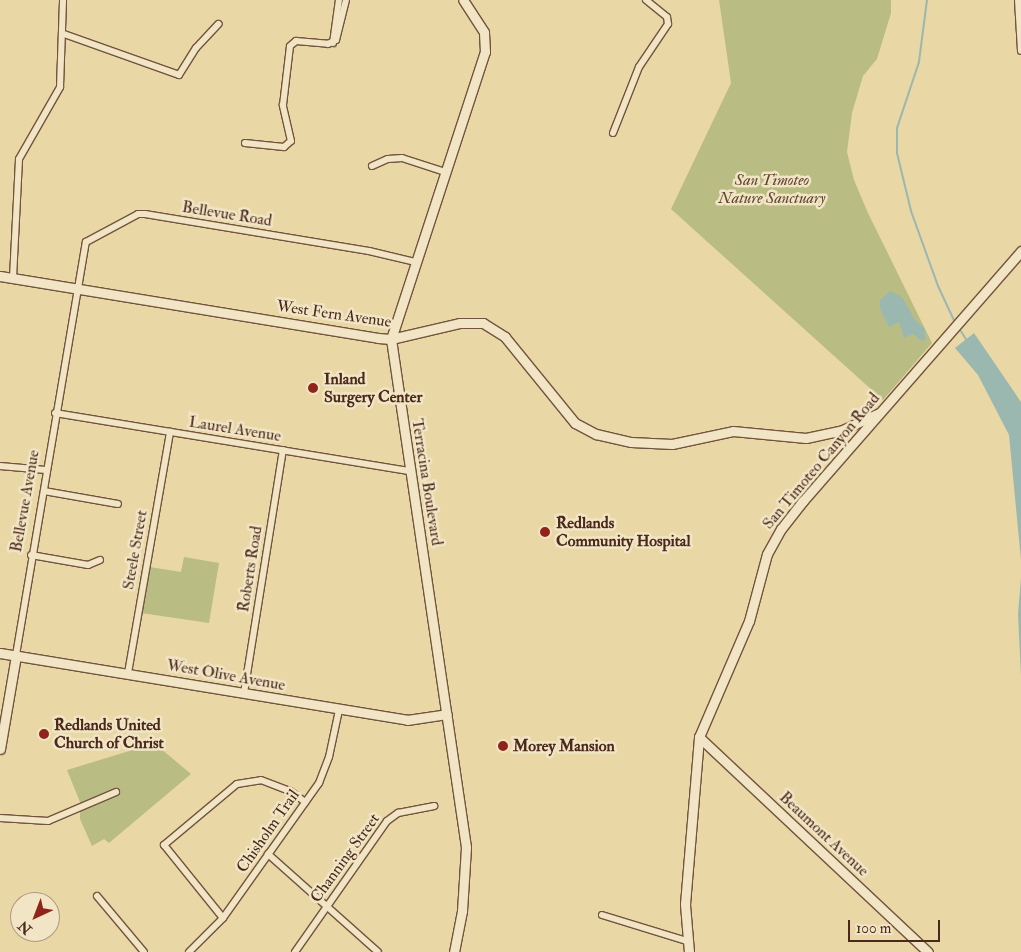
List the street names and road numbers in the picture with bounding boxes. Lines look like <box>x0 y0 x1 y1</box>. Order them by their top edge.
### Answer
street label: Bellevue Road <box>181 197 273 231</box>
street label: West Fern Avenue <box>275 296 393 332</box>
street label: San Timoteo Canyon Road <box>758 389 884 533</box>
street label: Laurel Avenue <box>188 412 282 446</box>
street label: Terracina Boulevard <box>407 417 447 547</box>
street label: Bellevue Avenue <box>7 448 43 554</box>
street label: Steele Street <box>119 509 151 591</box>
street label: Roberts Road <box>234 525 266 613</box>
street label: West Olive Avenue <box>165 655 287 695</box>
street label: Chisholm Trail <box>232 786 304 876</box>
street label: Beaumont Avenue <box>775 788 873 880</box>
street label: Channing Street <box>306 810 384 906</box>

